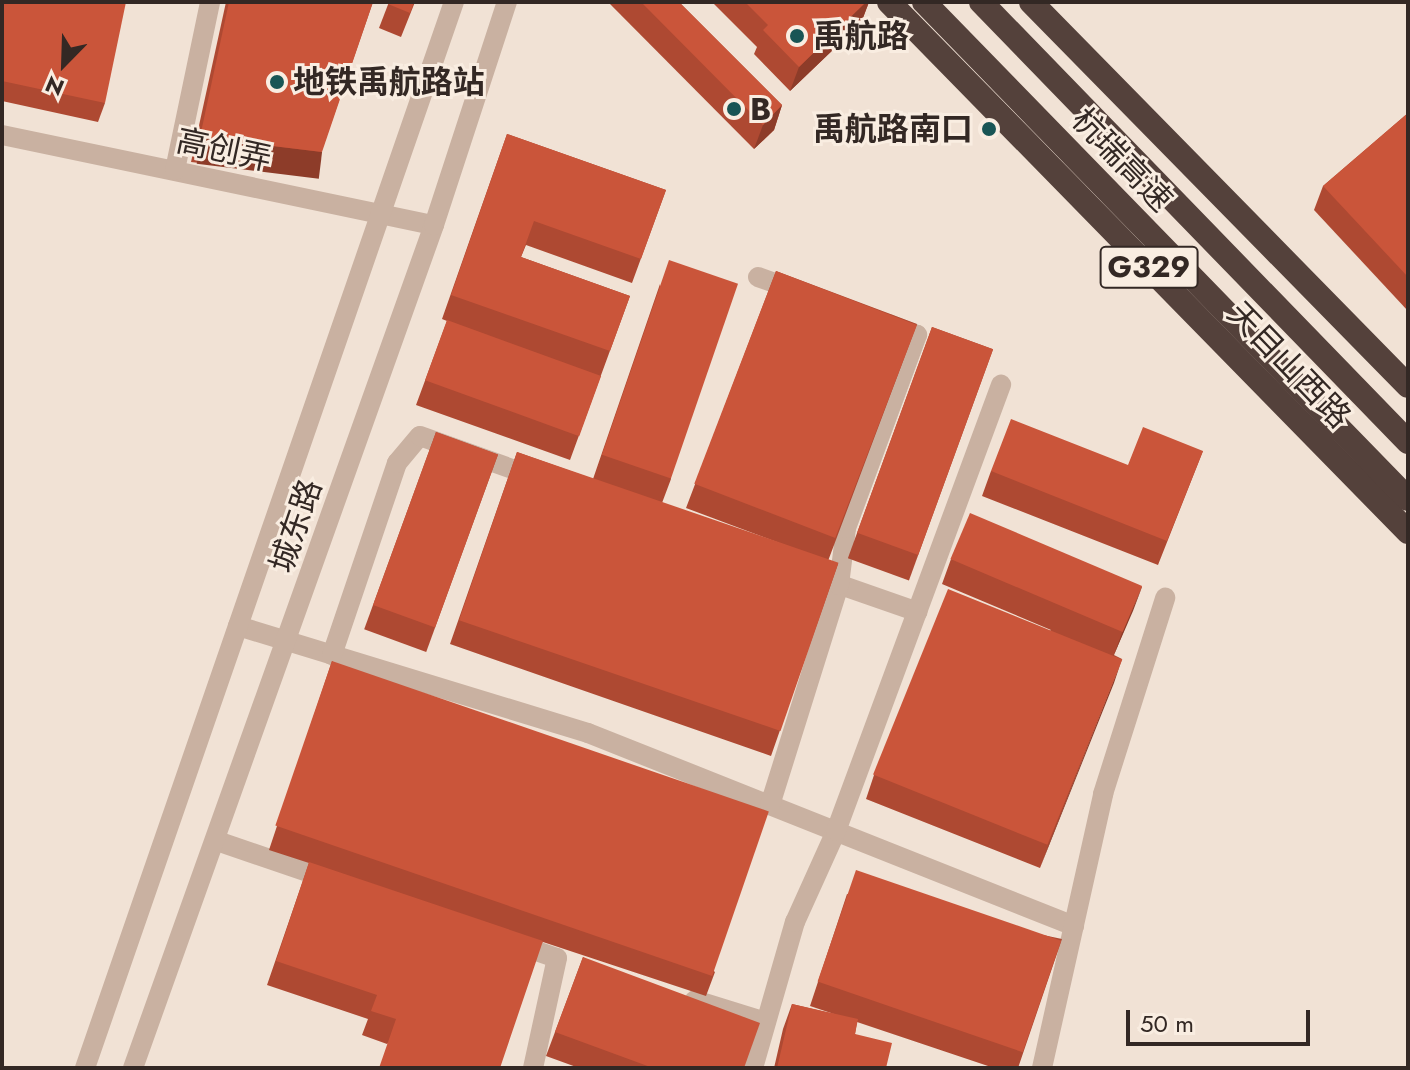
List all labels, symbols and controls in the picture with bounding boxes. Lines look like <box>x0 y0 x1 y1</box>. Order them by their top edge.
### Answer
place label: 禹航路 <box>813 17 909 55</box>
north arrow <box>24 24 104 104</box>
marker: 禹航路 <box>788 27 806 45</box>
place label: 地铁禹航路站 <box>293 63 485 101</box>
text: N <box>40 68 69 104</box>
marker: 地铁禹航路站 <box>268 73 286 91</box>
place label: B <box>750 90 771 128</box>
marker: B <box>725 100 743 118</box>
street label: 杭瑞高速 <box>1064 101 1180 219</box>
place label: 禹航路南口 <box>813 110 973 148</box>
marker: 禹航路南口 <box>980 120 998 138</box>
street label: 高创弄 <box>173 121 275 179</box>
road number: G329 <box>1099 241 1199 293</box>
street label: 天目山西路 <box>1220 294 1358 436</box>
street label: 城东路 <box>262 474 330 578</box>
scale bar <box>1130 994 1314 1044</box>
text: 50 m <box>1140 1006 1194 1041</box>

